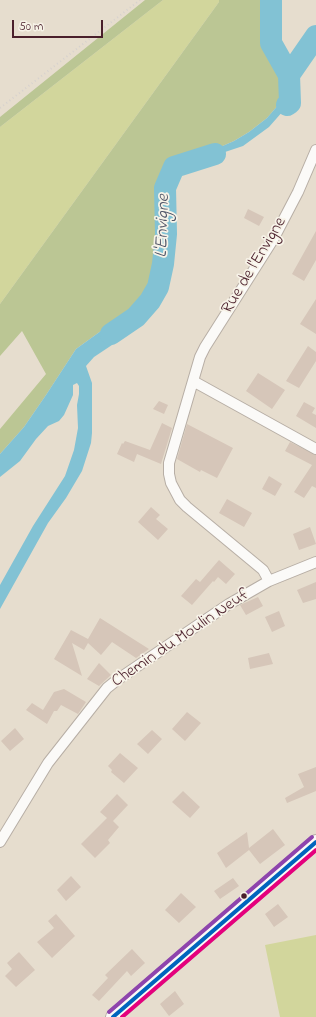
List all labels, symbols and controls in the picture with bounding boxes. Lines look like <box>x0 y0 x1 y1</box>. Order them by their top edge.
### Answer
scale bar <box>14 12 105 38</box>
text: 50 m <box>19 18 43 36</box>
water label: L'Envigne <box>152 194 176 258</box>
street label: Rue de l'Envigne <box>218 214 292 318</box>
street label: Chemin du Moulin Neuf <box>108 585 254 693</box>
unlabelled marker <box>239 891 249 901</box>

